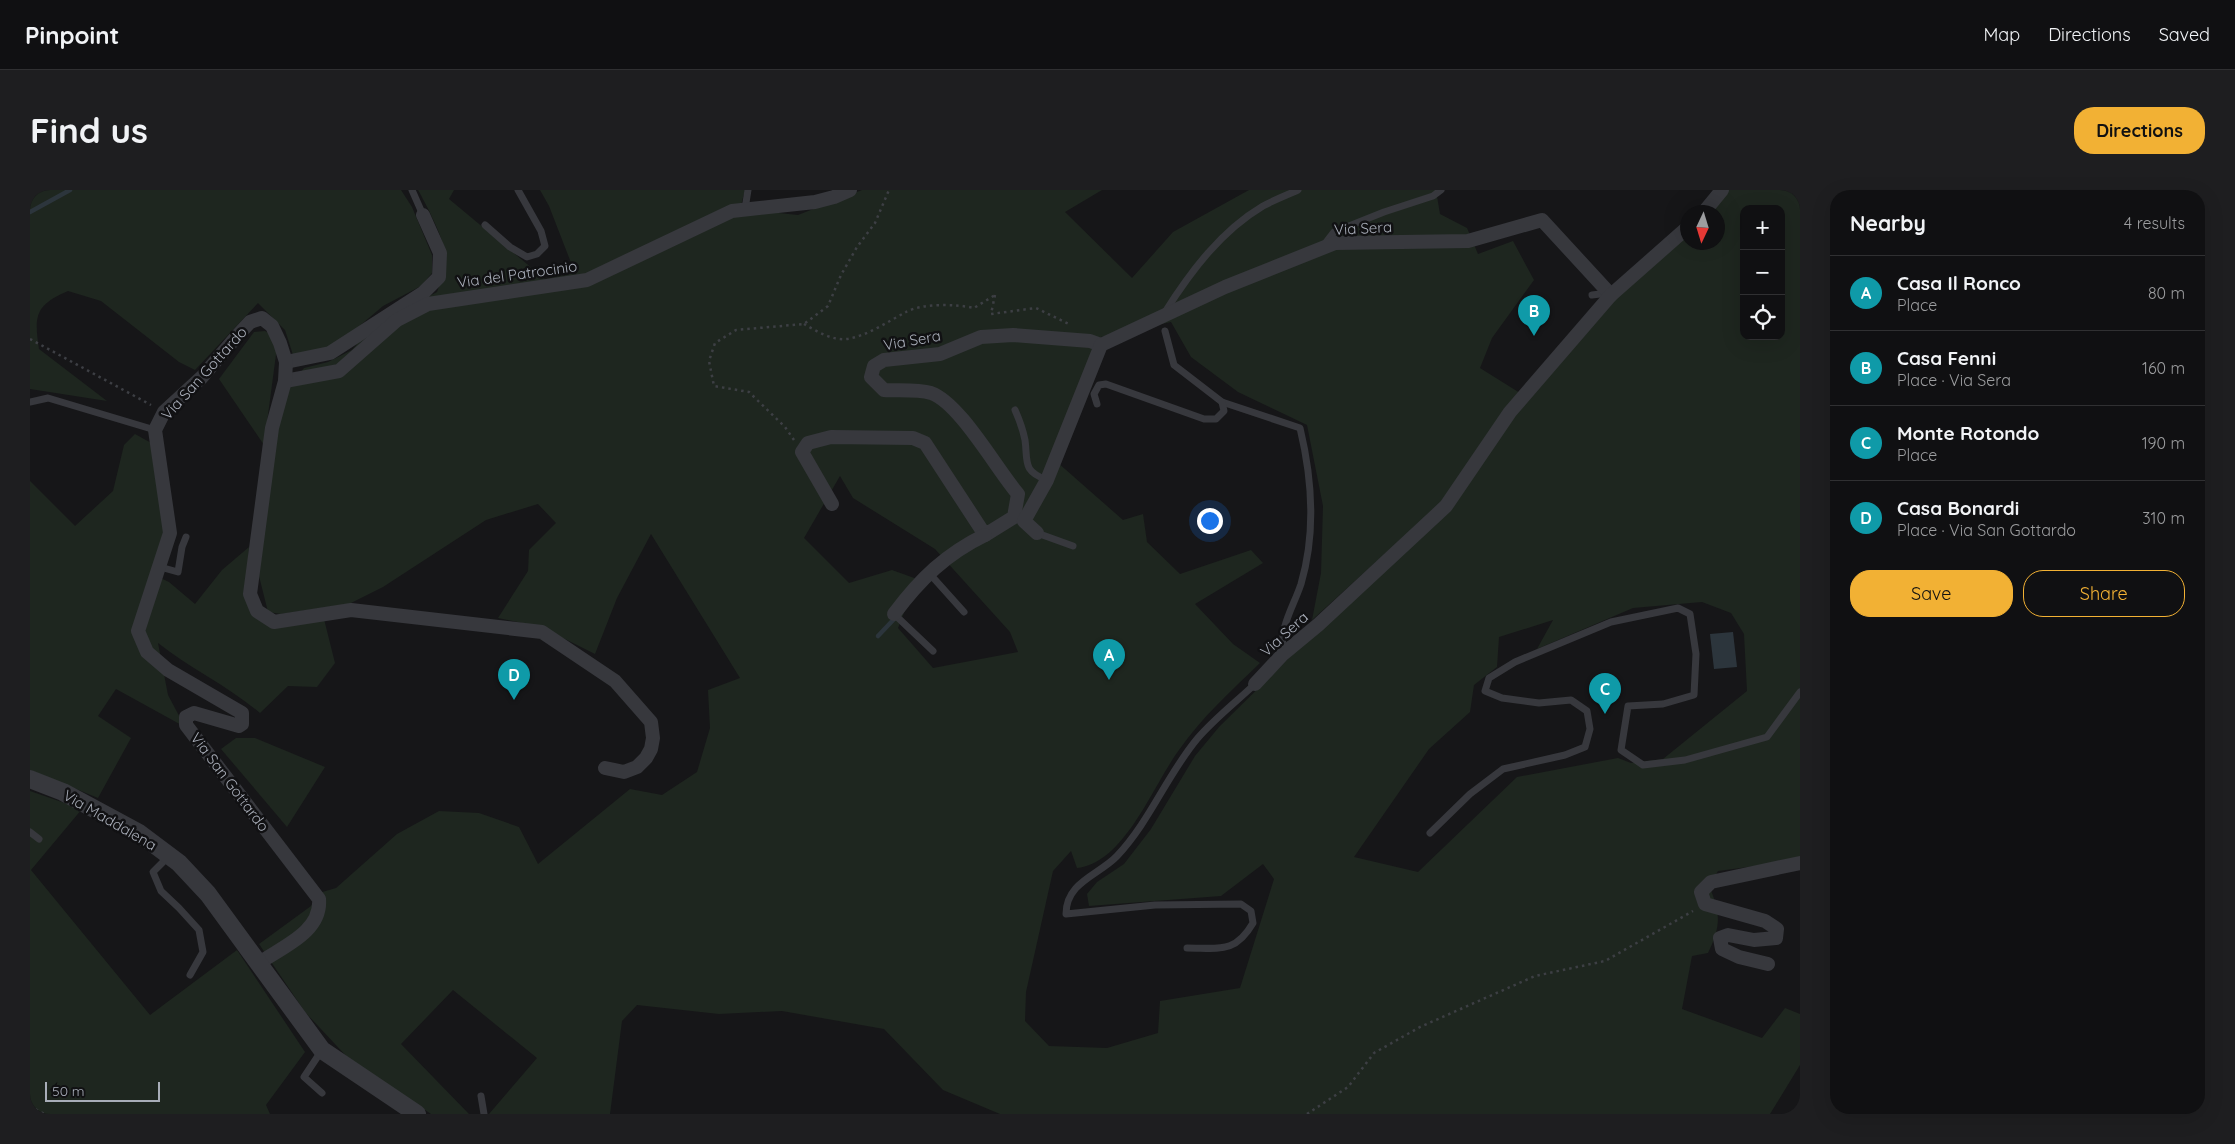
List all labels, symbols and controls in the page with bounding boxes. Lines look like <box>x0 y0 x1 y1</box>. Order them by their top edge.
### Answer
text: Pinpoint <box>25 20 119 50</box>
text: Map <box>1983 23 2020 46</box>
text: Directions <box>2048 23 2131 46</box>
text: Saved <box>2159 23 2210 46</box>
button: Directions <box>2074 107 2205 154</box>
text: Find us <box>30 108 148 152</box>
north arrow <box>1680 205 1725 250</box>
map controls <box>1740 205 1785 340</box>
button: + <box>1740 205 1785 250</box>
text: Nearby <box>1850 210 1926 236</box>
text: 4 results <box>2124 213 2185 233</box>
street label: Via Sera <box>1334 217 1392 239</box>
button: − <box>1740 250 1785 295</box>
street label: Via del Patrocinio <box>456 256 578 292</box>
text: Casa Il Ronco <box>1897 271 2021 295</box>
text: A <box>1861 283 1871 303</box>
text: 80 m <box>2148 283 2185 303</box>
pin: B <box>1518 295 1550 336</box>
button: locate <box>1740 295 1785 340</box>
text: Place <box>1897 295 1937 315</box>
street label: Via San Gottardo <box>157 322 251 424</box>
street label: Via Sera <box>882 326 942 354</box>
text: Casa Fenni <box>1897 346 1996 370</box>
text: B <box>1861 358 1871 378</box>
text: 160 m <box>2142 358 2185 378</box>
text: Place · Via Sera <box>1897 370 2011 390</box>
text: Monte Rotondo <box>1897 421 2039 445</box>
text: C <box>1861 433 1871 453</box>
text: 190 m <box>2142 433 2185 453</box>
text: Place <box>1897 445 1937 465</box>
text: Casa Bonardi <box>1897 496 2019 520</box>
your location <box>1197 508 1223 534</box>
text: D <box>1860 508 1872 528</box>
text: 310 m <box>2142 508 2185 528</box>
text: Place · Via San Gottardo <box>1897 520 2076 540</box>
button: Save <box>1850 570 2013 617</box>
button: Share <box>2023 570 2185 617</box>
street label: Via Sera <box>1256 608 1312 660</box>
pin: A <box>1093 639 1125 680</box>
pin: D <box>498 659 530 700</box>
pin: C <box>1589 673 1621 714</box>
street label: Via San Gottardo <box>187 729 273 835</box>
street label: Via Maddalena <box>60 786 160 854</box>
scale bar <box>45 1079 160 1102</box>
text: 50 m <box>52 1082 85 1100</box>

